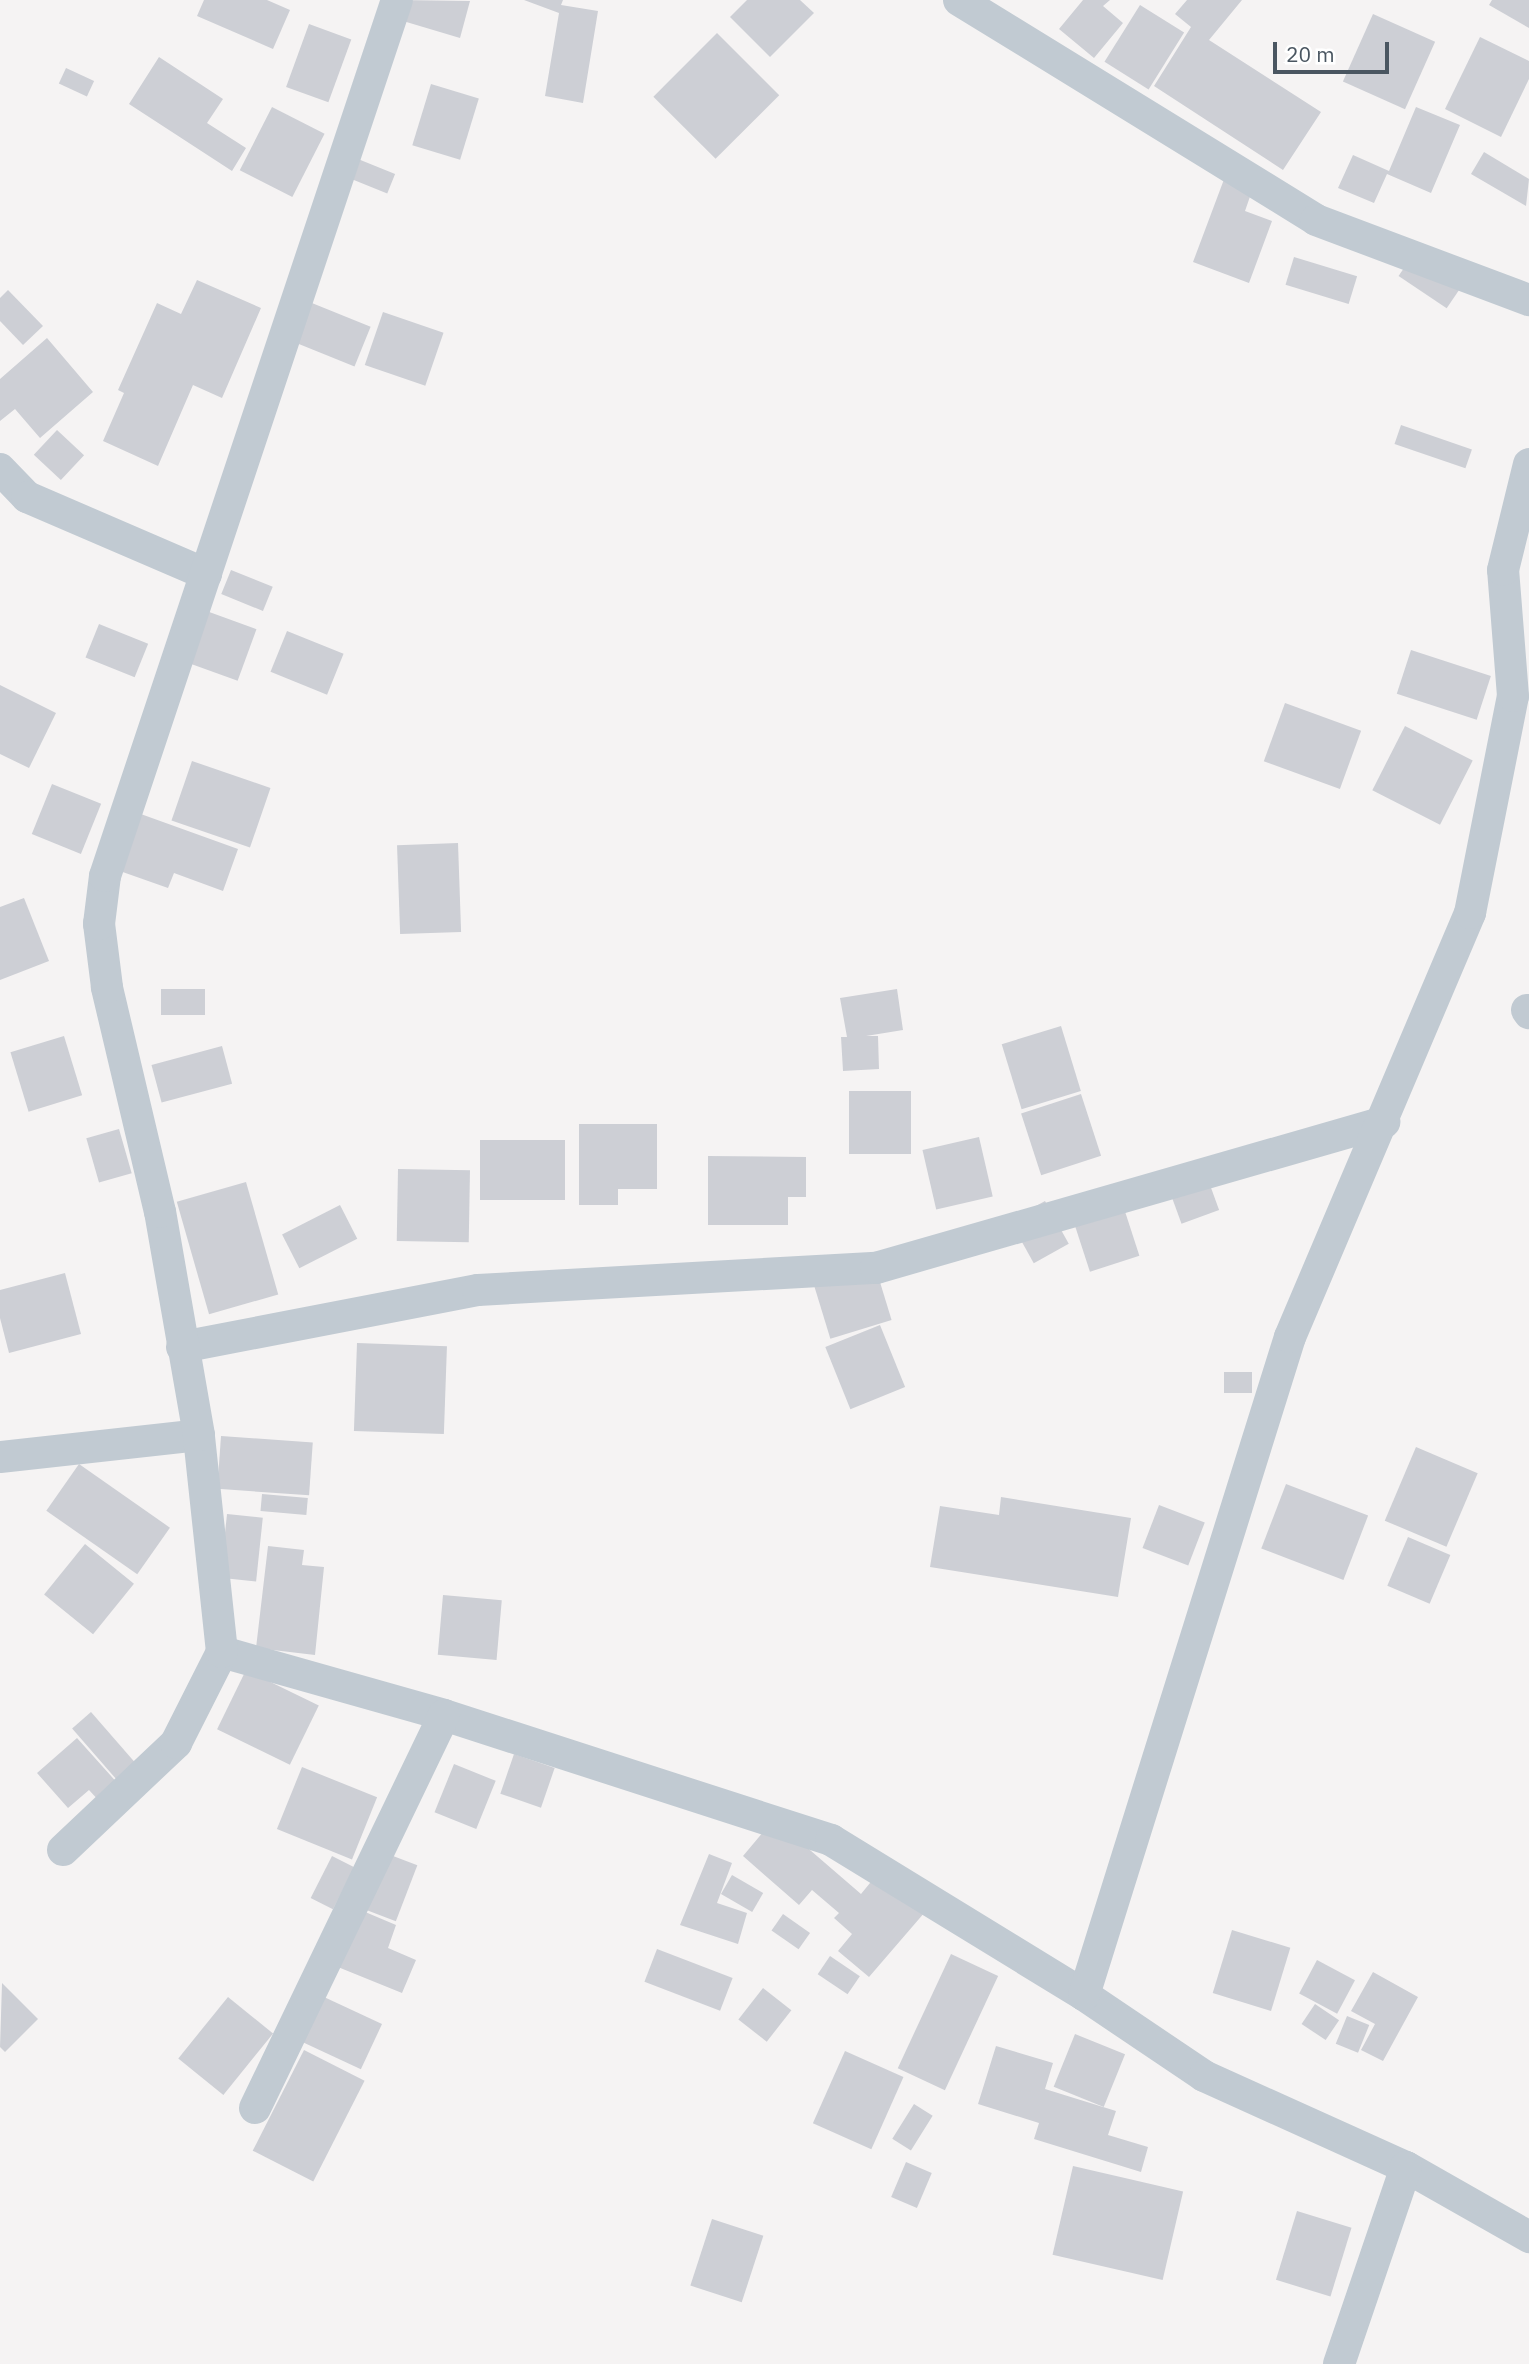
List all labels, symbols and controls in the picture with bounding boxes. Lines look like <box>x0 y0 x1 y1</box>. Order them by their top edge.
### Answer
scale bar <box>1277 28 1392 72</box>
text: 20 m <box>1286 40 1335 68</box>

